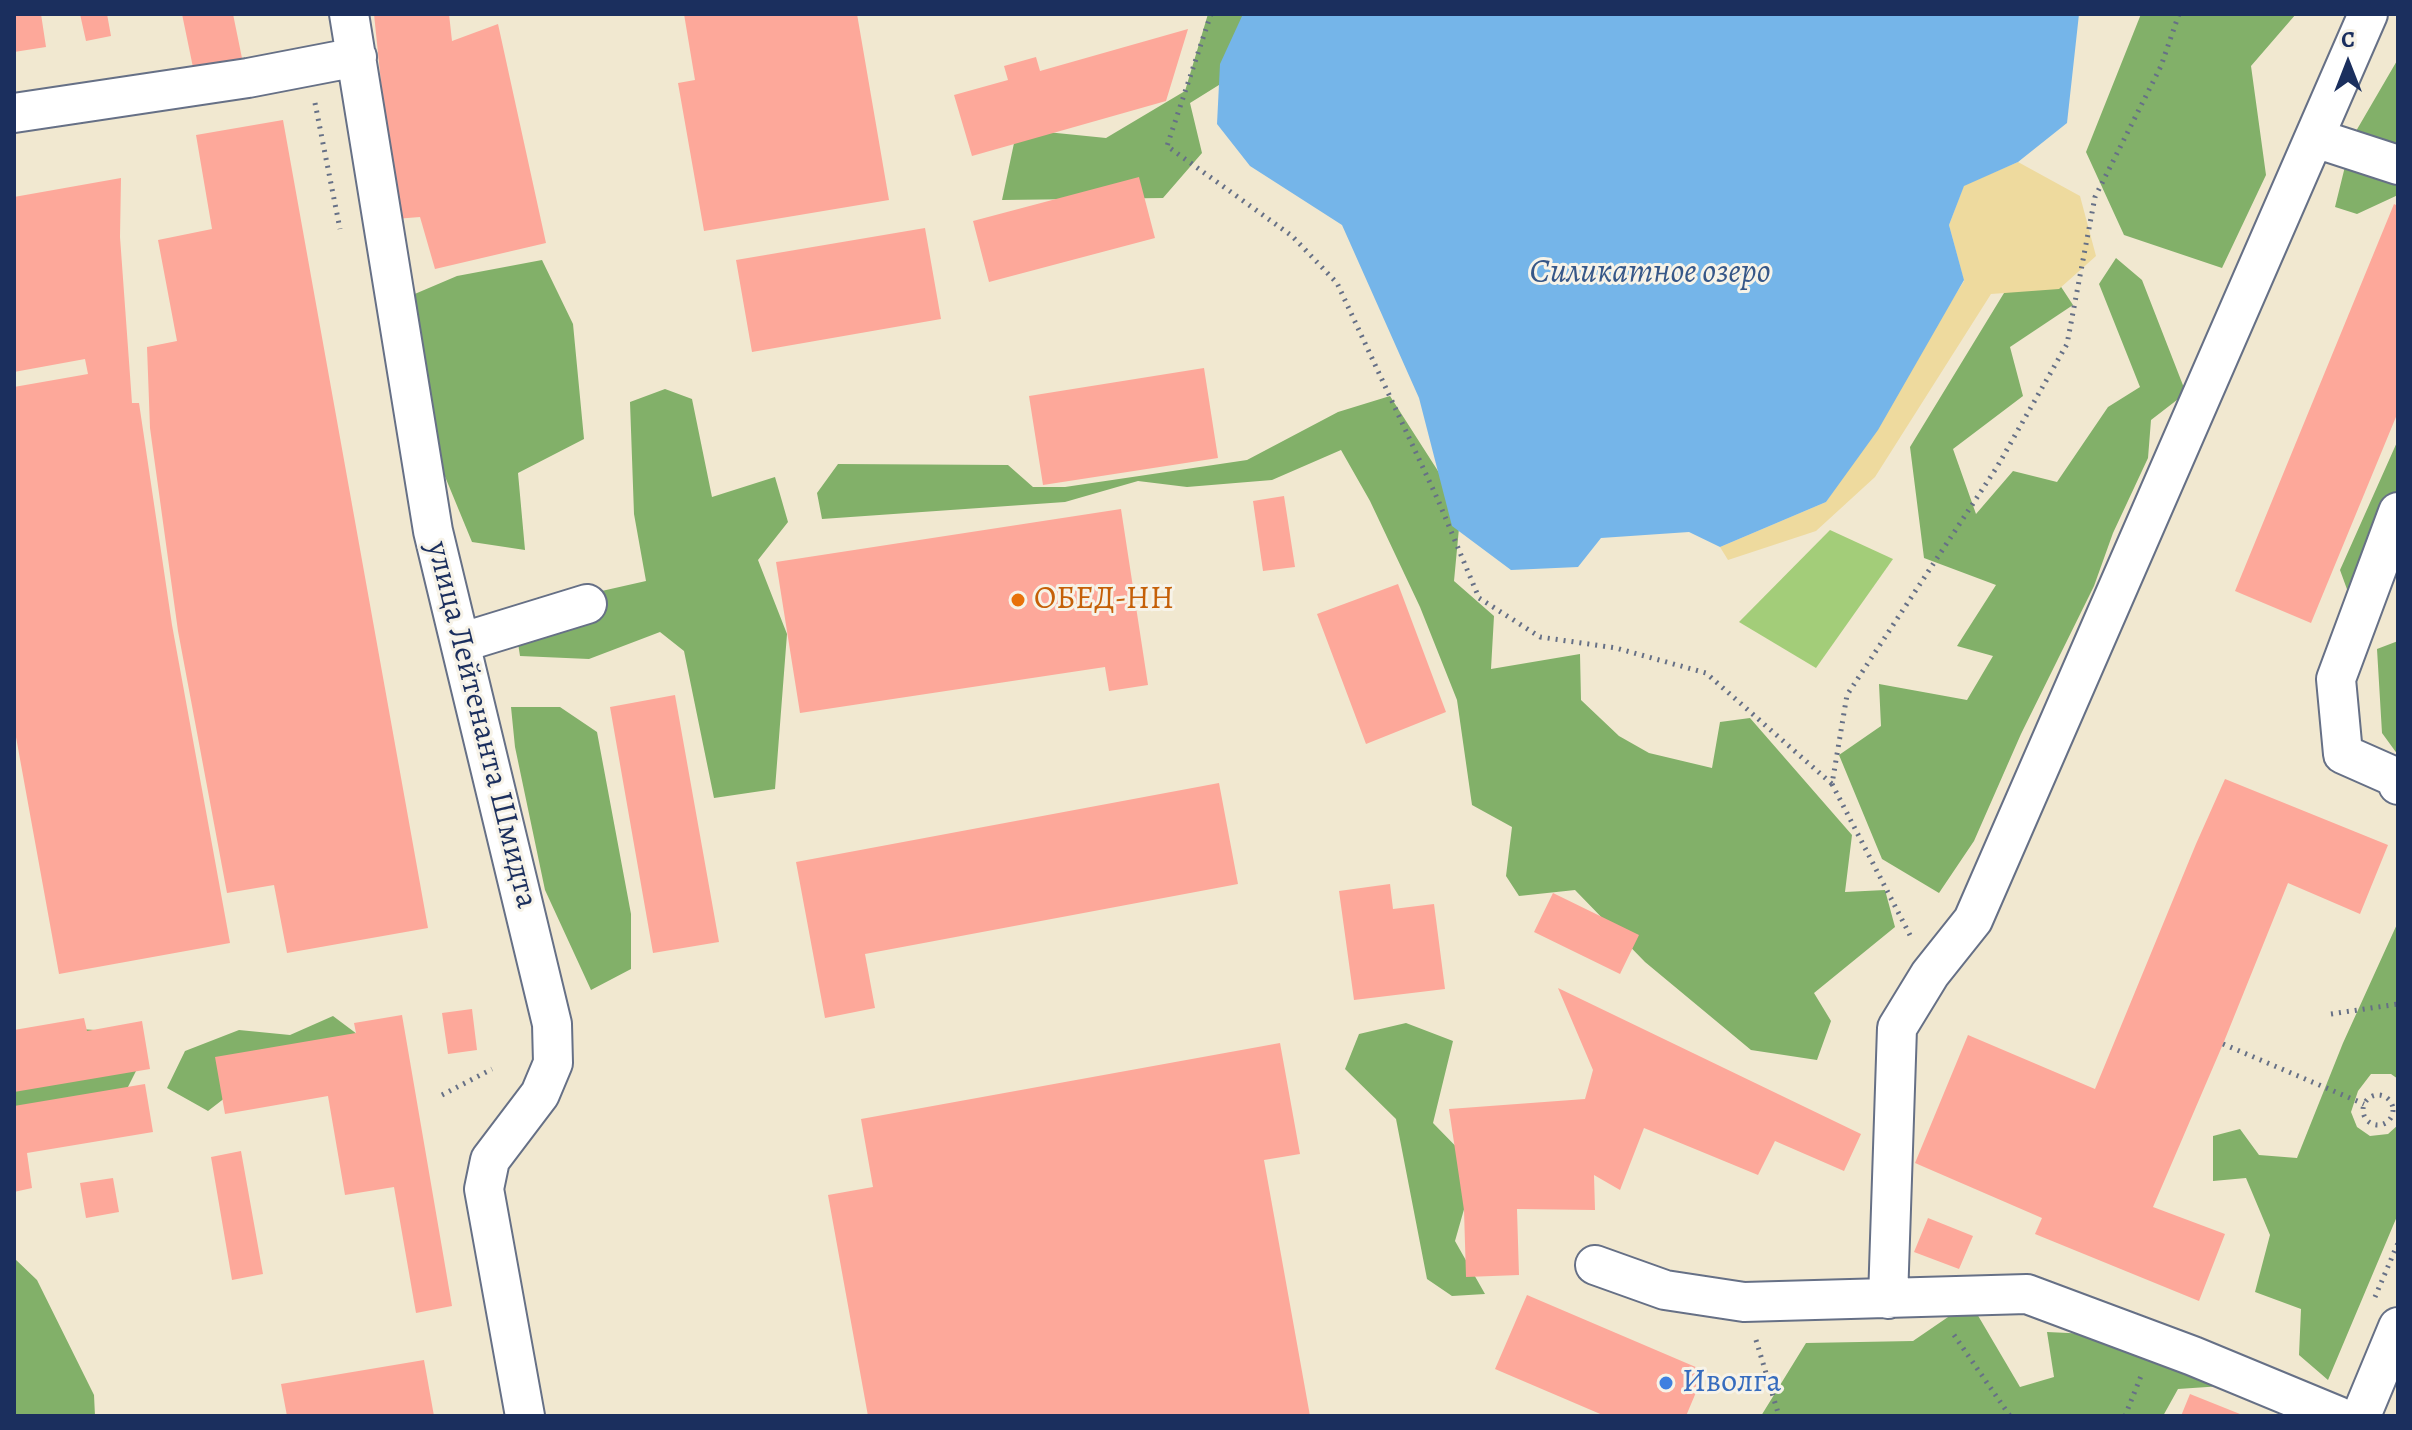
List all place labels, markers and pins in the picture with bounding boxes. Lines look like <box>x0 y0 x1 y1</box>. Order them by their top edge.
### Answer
place label: ОБЕД-НН <box>1034 581 1174 619</box>
marker: ОБЕД-НН <box>1009 591 1027 609</box>
place label: Иволга <box>1682 1364 1781 1402</box>
marker: Иволга <box>1657 1374 1675 1392</box>

